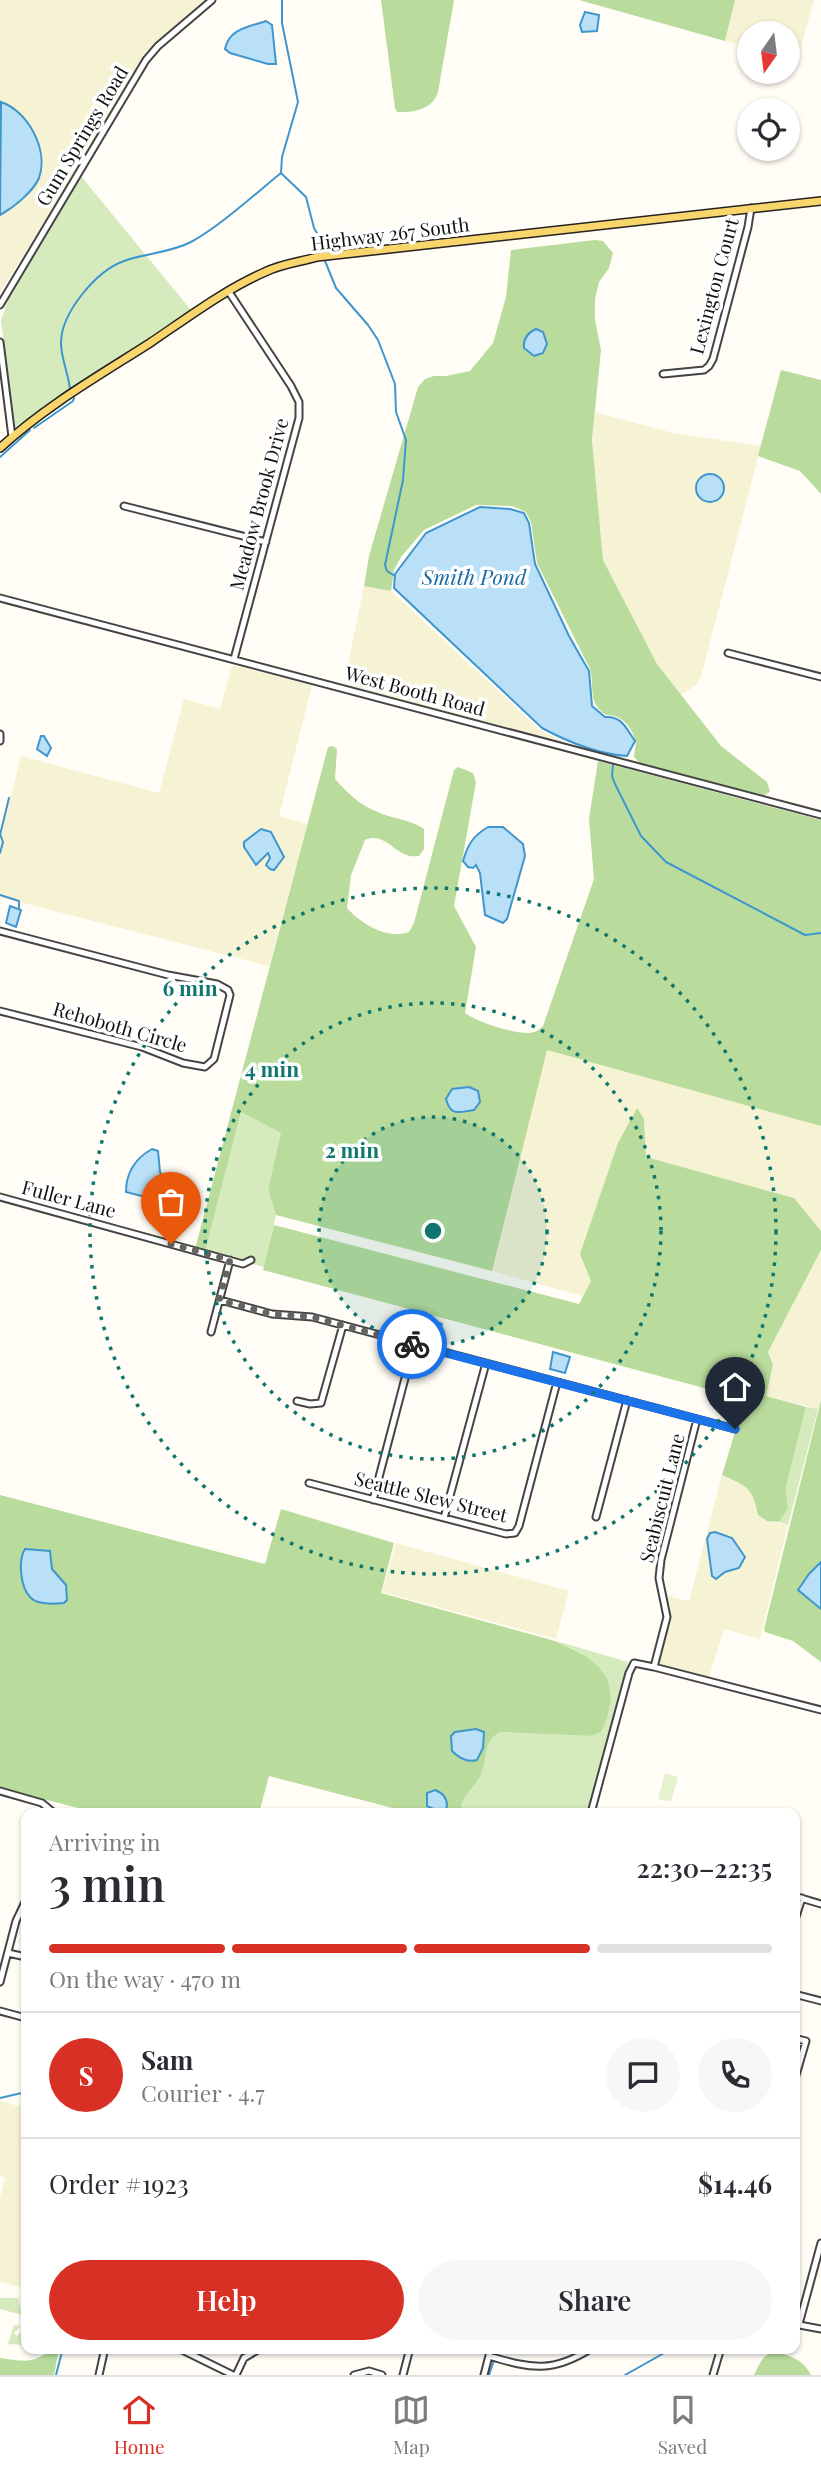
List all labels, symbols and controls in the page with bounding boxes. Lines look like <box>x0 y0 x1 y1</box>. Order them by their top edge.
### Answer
north arrow <box>737 21 800 84</box>
map controls <box>737 21 800 161</box>
street label: Gum Springs Road <box>29 61 133 210</box>
button: locate <box>737 98 800 161</box>
street label: Highway 267 South <box>309 210 471 256</box>
street label: Lexington Court <box>682 214 744 357</box>
street label: Meadow Brook Drive <box>223 415 294 593</box>
water label: Smith Pond <box>421 562 527 590</box>
street label: West Booth Road <box>342 659 488 721</box>
text: 6 min <box>162 973 218 1001</box>
street label: Rehoboth Circle <box>50 995 190 1058</box>
text: 4 min <box>245 1054 299 1082</box>
text: 2 min <box>325 1135 379 1163</box>
pin <box>141 1172 201 1244</box>
street label: Fuller Lane <box>19 1173 119 1223</box>
icon: bag <box>152 1183 190 1221</box>
centre of rings <box>421 1219 445 1243</box>
courier <box>377 1309 447 1379</box>
icon: bike <box>393 1325 431 1363</box>
pin <box>705 1357 765 1429</box>
icon: home <box>716 1368 754 1406</box>
street label: Seabiscuit Lane <box>632 1430 690 1565</box>
street label: Seattle Slew Street <box>352 1464 511 1528</box>
text: Arriving in <box>49 1826 161 1857</box>
text: 22:30–22:35 <box>637 1850 772 1885</box>
text: 3 min <box>49 1852 165 1914</box>
text: On the way · 470 m <box>49 1963 241 1994</box>
button: chat <box>606 2038 680 2112</box>
button: phone <box>698 2038 772 2112</box>
text: Sam <box>141 2042 193 2077</box>
text: S <box>78 2058 94 2093</box>
text: Courier · 4.7 <box>141 2077 265 2108</box>
text: Order #1923 <box>49 2166 189 2201</box>
text: $14.46 <box>698 2166 772 2201</box>
button: Help <box>49 2260 404 2340</box>
button: Share <box>418 2260 772 2340</box>
tab: Home <box>114 2391 165 2459</box>
tab: Map <box>392 2391 430 2459</box>
tab: Saved <box>658 2391 707 2459</box>

